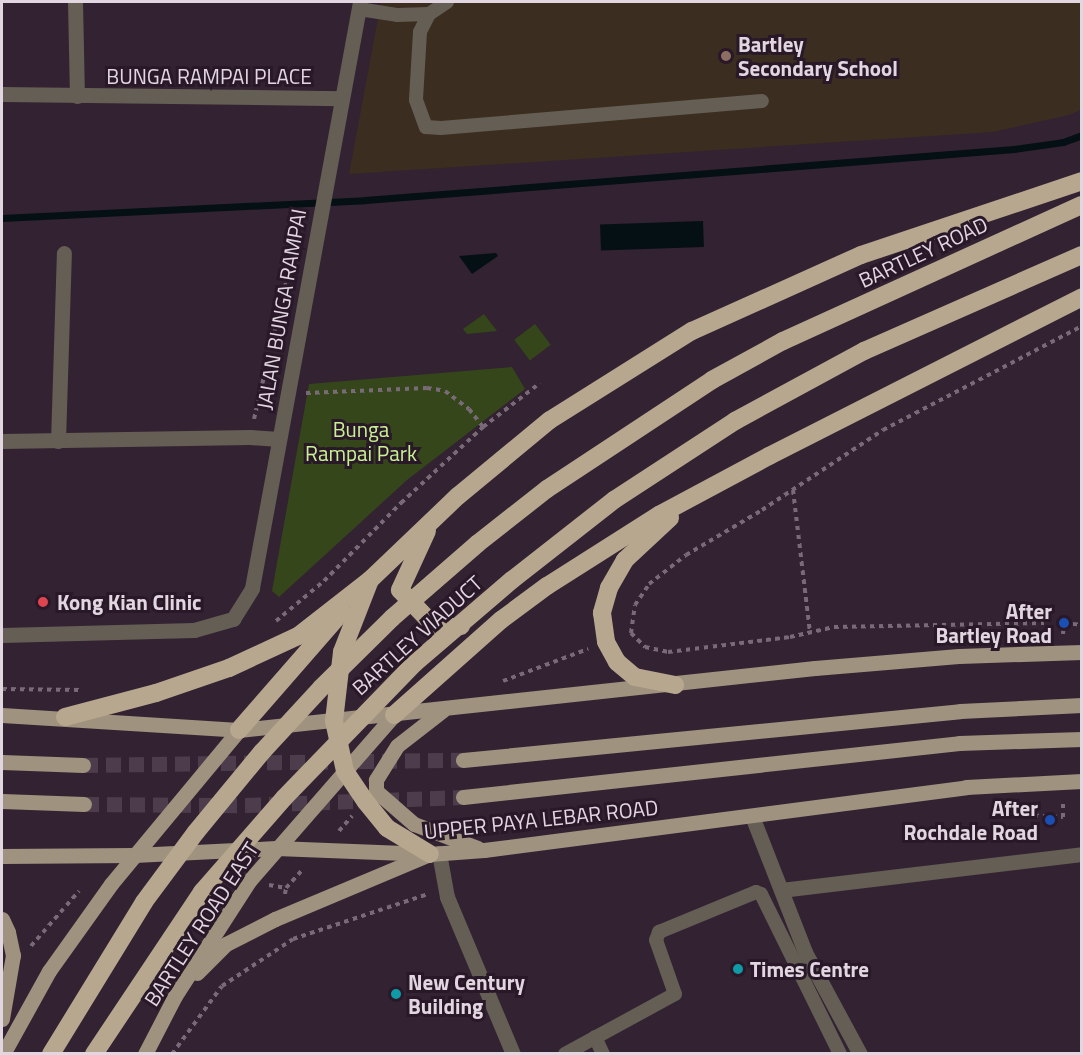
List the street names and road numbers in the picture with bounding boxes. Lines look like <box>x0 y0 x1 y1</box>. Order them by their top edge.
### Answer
street label: BUNGA RAMPAI PLACE <box>106 63 312 89</box>
street label: JALAN BUNGA RAMPAI <box>251 207 311 411</box>
street label: BARTLEY ROAD <box>855 211 991 293</box>
street label: BARTLEY VIADUCT <box>347 570 487 700</box>
street label: UPPER PAYA LEBAR ROAD <box>423 794 659 844</box>
street label: BARTLEY ROAD EAST <box>139 837 263 1011</box>

